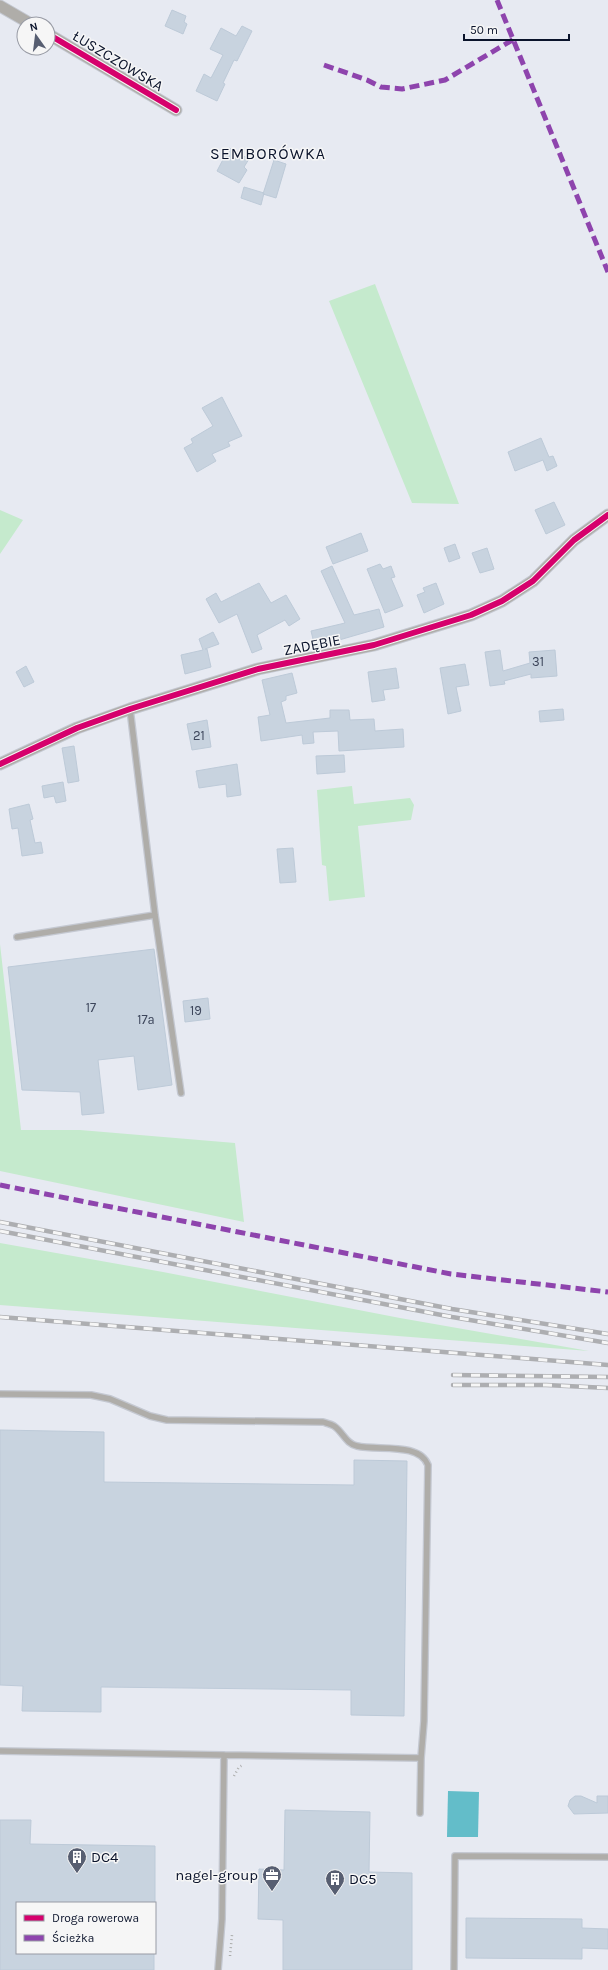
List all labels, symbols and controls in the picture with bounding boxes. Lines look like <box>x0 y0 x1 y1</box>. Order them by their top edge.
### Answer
north arrow <box>16 16 56 56</box>
scale bar <box>464 16 569 42</box>
text: N <box>28 20 39 34</box>
text: 50 m <box>470 23 498 37</box>
street label: ŁUSZCZOWSKA <box>69 27 167 95</box>
district label: SEMBORÓWKA <box>210 144 326 163</box>
street label: ZADĘBIE <box>282 631 342 659</box>
house number: 31 <box>532 654 544 669</box>
house number: 21 <box>193 728 205 743</box>
house number: 17 <box>86 1000 96 1015</box>
house number: 19 <box>190 1003 202 1018</box>
house number: 17a <box>137 1012 155 1027</box>
building icon: DC4 <box>66 1846 88 1874</box>
place label: DC4 <box>91 1848 119 1866</box>
office icon: nagel-group <box>261 1864 283 1892</box>
place label: nagel-group <box>175 1866 258 1884</box>
building icon: DC5 <box>324 1868 346 1896</box>
place label: DC5 <box>349 1870 377 1888</box>
legend <box>16 1902 156 1954</box>
text: Droga rowerowa <box>52 1911 139 1925</box>
text: Ścieżka <box>52 1930 94 1945</box>

